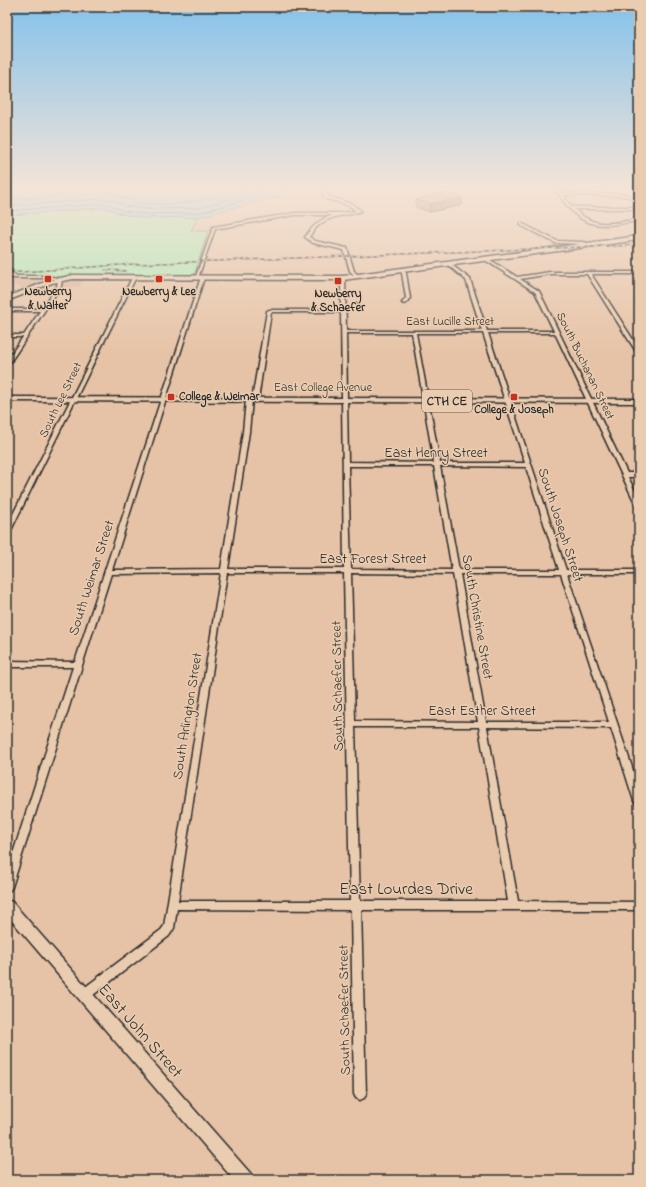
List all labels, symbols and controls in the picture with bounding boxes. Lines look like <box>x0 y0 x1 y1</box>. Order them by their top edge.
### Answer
marker: Newberry & Walter <box>43 274 53 284</box>
marker: Newberry & Lee <box>154 274 164 284</box>
marker: Newberry & Schaefer <box>333 276 343 286</box>
place label: Newberry & Walter <box>25 283 72 315</box>
place label: Newberry & Lee <box>122 283 196 303</box>
place label: Newberry & Schaefer <box>310 285 365 317</box>
street label: South Buchanan Street <box>551 309 619 423</box>
street label: East Lucille Street <box>406 313 494 331</box>
street label: South Lee Street <box>35 359 87 441</box>
street label: East College Avenue <box>274 379 373 398</box>
place label: College & Weimar <box>179 388 260 408</box>
road number: CTH CE <box>422 390 472 412</box>
marker: College & Weimar <box>166 392 176 402</box>
marker: College & Joseph <box>509 392 519 402</box>
place label: College & Joseph <box>474 401 554 421</box>
street label: East Henry Street <box>384 443 488 465</box>
street label: South Joseph Street <box>532 465 588 585</box>
street label: South Weimar Street <box>63 517 121 638</box>
street label: East Forest Street <box>319 549 427 570</box>
street label: South Christine Street <box>456 553 498 681</box>
street label: South Schaefer Street <box>326 620 350 752</box>
street label: South Arlington Street <box>168 651 209 781</box>
street label: East Esther Street <box>428 701 536 722</box>
street label: East Lourdes Drive <box>339 877 473 902</box>
street label: South Schaefer Street <box>333 944 357 1076</box>
street label: East John Street <box>92 978 188 1084</box>

